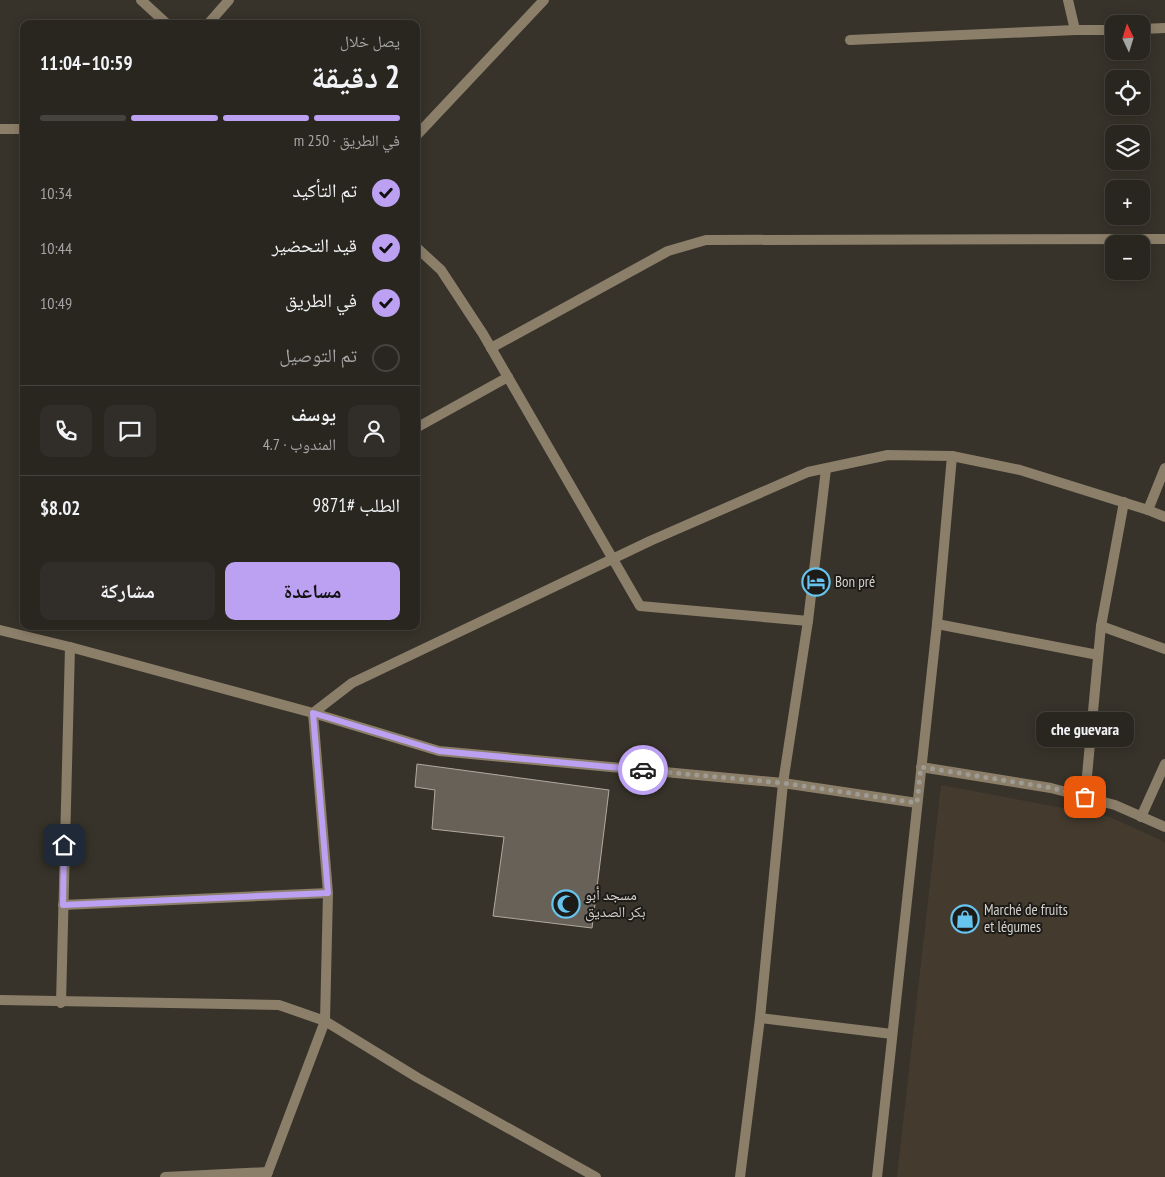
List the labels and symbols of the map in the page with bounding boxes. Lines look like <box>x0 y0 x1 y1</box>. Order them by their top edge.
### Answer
north arrow <box>1105 15 1150 60</box>
hotel icon: Bon pré <box>801 567 831 597</box>
place label: Bon pré <box>835 572 875 591</box>
callout: che guevara <box>1036 712 1134 747</box>
courier <box>618 745 668 795</box>
pin <box>1064 776 1106 818</box>
pin <box>43 824 85 866</box>
place label: مسجد أبو بكر الصديق <box>585 885 646 922</box>
mosque icon: مسجد أبو بكر الصديق <box>551 889 581 919</box>
place label: Marché de fruits et légumes <box>984 900 1068 936</box>
shop icon: Marché de fruits et légumes <box>950 904 980 934</box>

